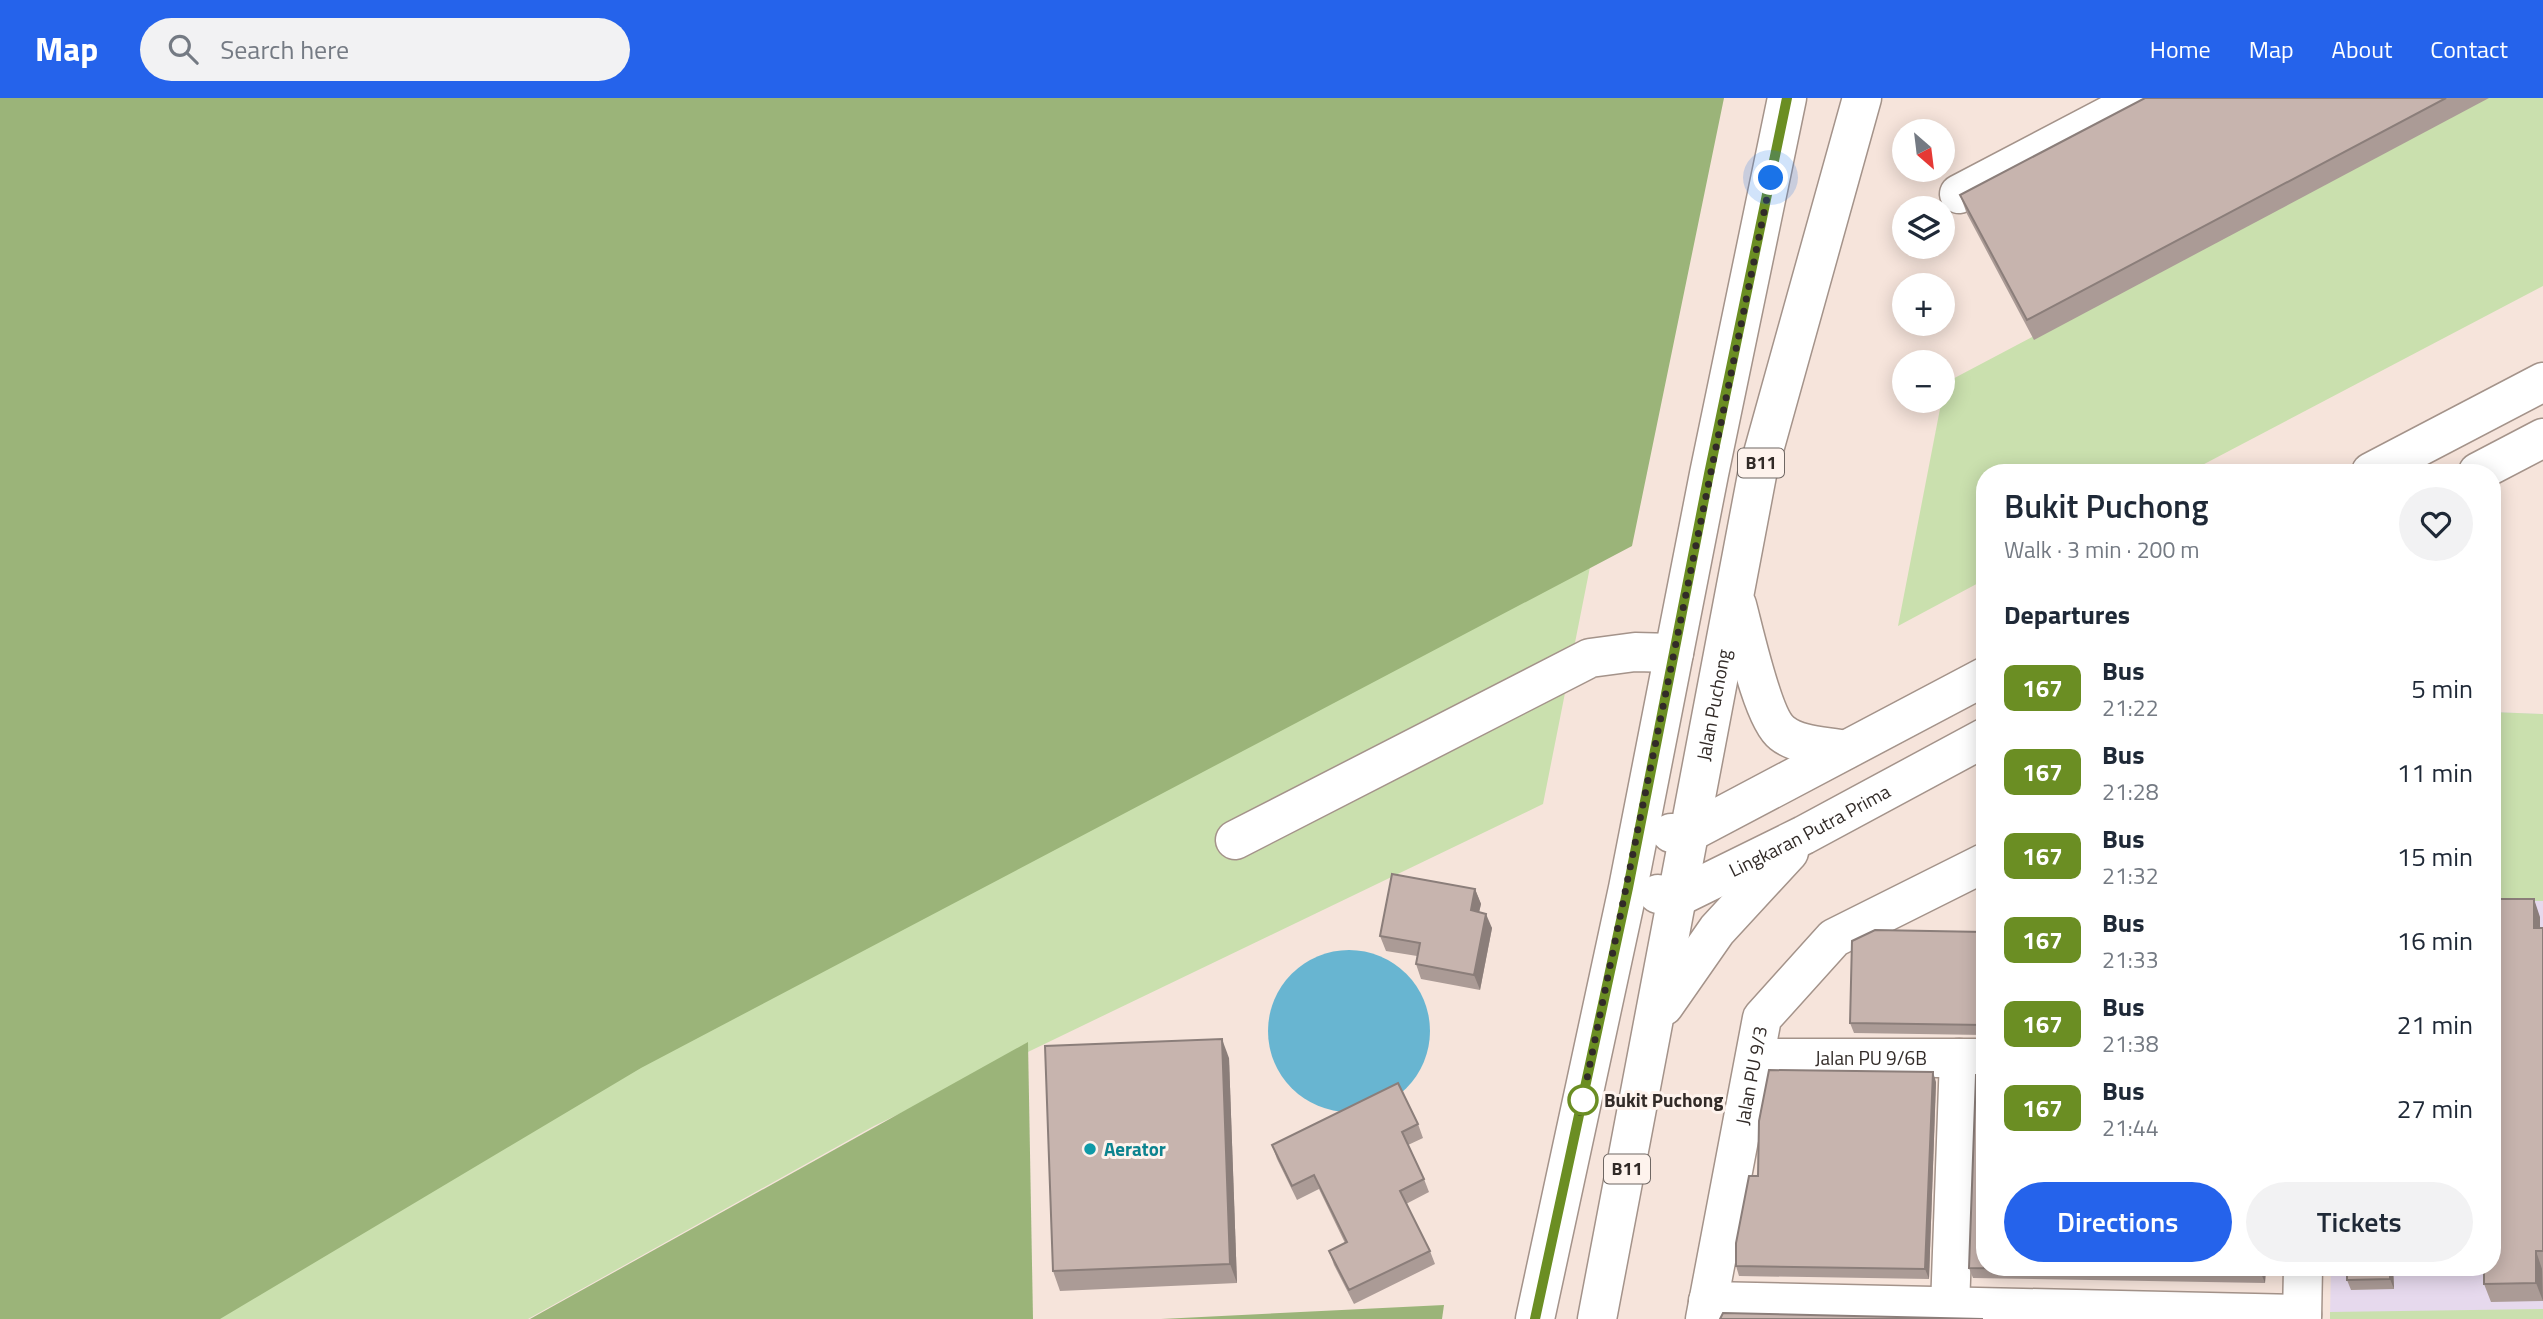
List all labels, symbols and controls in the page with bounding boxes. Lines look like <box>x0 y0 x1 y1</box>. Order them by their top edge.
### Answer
search box <box>140 18 630 81</box>
text: Map <box>35 24 98 74</box>
icon: search <box>164 30 202 68</box>
text: Search here <box>220 30 349 69</box>
text: Home <box>2150 31 2211 67</box>
text: Map <box>2249 31 2294 67</box>
text: About <box>2332 31 2392 67</box>
text: Contact <box>2430 31 2508 67</box>
north arrow <box>1892 119 1955 182</box>
map controls <box>1892 119 1955 413</box>
your location <box>1753 160 1788 195</box>
button: layers <box>1892 196 1955 259</box>
button: + <box>1892 273 1955 336</box>
button: − <box>1892 350 1955 413</box>
road number: B11 <box>1738 449 1784 478</box>
text: Bukit Puchong <box>2004 481 2208 531</box>
button: heart <box>2399 487 2473 561</box>
text: Walk · 3 min · 200 m <box>2004 532 2200 567</box>
text: Departures <box>2004 595 2130 634</box>
street label: Jalan Puchong <box>1688 646 1738 763</box>
text: Bus <box>2102 651 2144 690</box>
text: 5 min <box>2411 669 2473 708</box>
text: 167 <box>2022 670 2063 706</box>
text: 21:22 <box>2102 690 2159 725</box>
text: Bus <box>2102 735 2144 774</box>
text: 11 min <box>2397 753 2473 792</box>
text: 167 <box>2022 754 2063 790</box>
text: 21:28 <box>2102 774 2159 809</box>
street label: Lingkaran Putra Prima <box>1724 776 1896 884</box>
text: Bus <box>2102 819 2144 858</box>
text: 15 min <box>2397 837 2473 876</box>
text: 167 <box>2022 838 2063 874</box>
text: 21:32 <box>2102 858 2159 893</box>
text: Bus <box>2102 903 2144 942</box>
text: 16 min <box>2397 921 2473 960</box>
text: 167 <box>2022 922 2063 958</box>
text: 21:33 <box>2102 942 2159 977</box>
text: Bus <box>2102 987 2144 1026</box>
text: 21 min <box>2397 1005 2473 1044</box>
text: 167 <box>2022 1006 2063 1042</box>
street label: Jalan PU 9/3 <box>1727 1023 1774 1127</box>
text: 21:38 <box>2102 1026 2159 1061</box>
street label: Jalan PU 9/6B <box>1815 1043 1927 1072</box>
text: Bus <box>2102 1071 2144 1110</box>
marker: Bukit Puchong <box>1568 1085 1598 1115</box>
place label: Bukit Puchong <box>1604 1085 1723 1114</box>
text: 27 min <box>2397 1089 2473 1128</box>
text: 167 <box>2022 1090 2063 1126</box>
text: 21:44 <box>2102 1110 2159 1145</box>
place label: Aerator <box>1104 1134 1166 1163</box>
marker: Aerator <box>1082 1141 1098 1157</box>
road number: B11 <box>1604 1154 1650 1184</box>
button: Directions <box>2004 1182 2232 1262</box>
button: Tickets <box>2246 1182 2473 1262</box>

